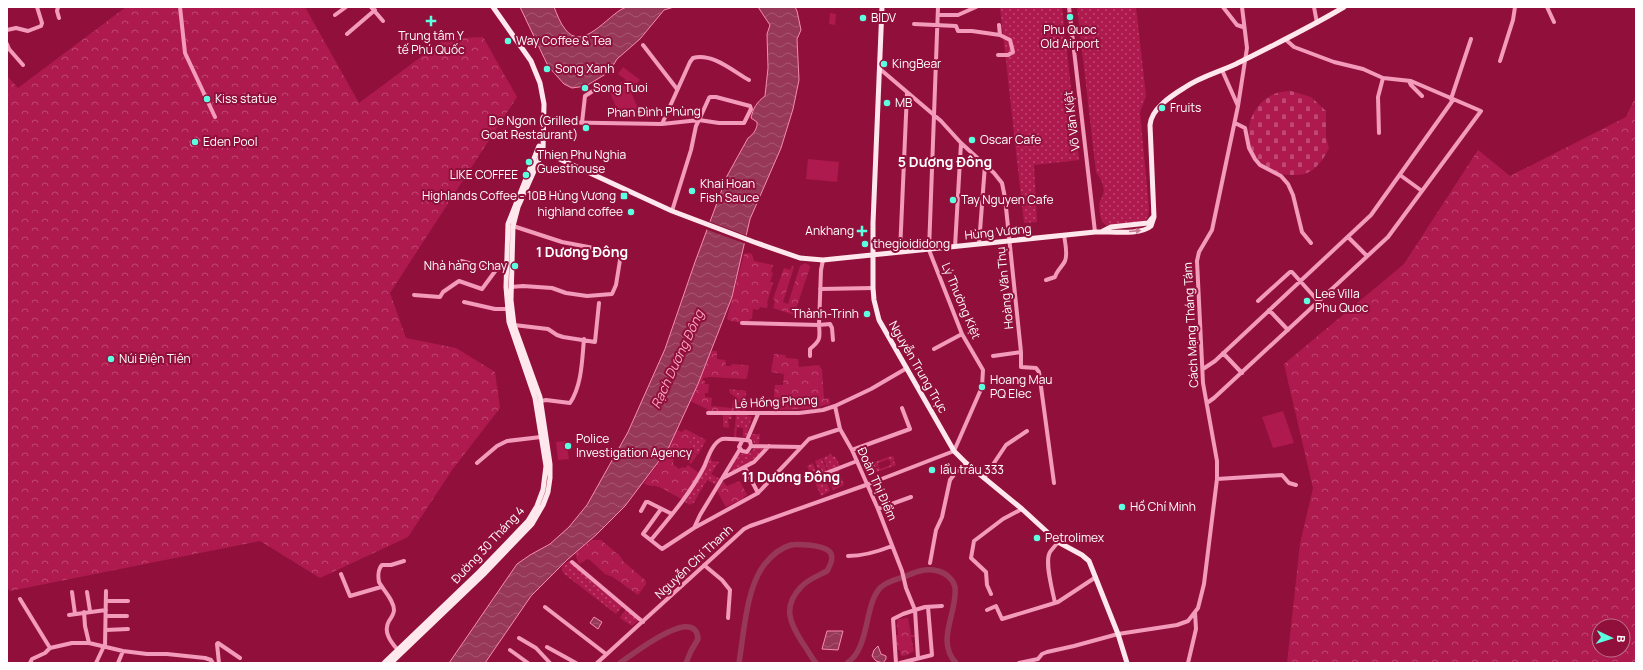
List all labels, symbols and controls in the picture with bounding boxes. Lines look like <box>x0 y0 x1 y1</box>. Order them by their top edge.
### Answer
place label: BIDV <box>871 9 897 26</box>
marker: Phu Quoc Old Airport <box>1065 12 1075 22</box>
marker: BIDV <box>858 13 868 23</box>
marker: Trung tâm Y tế Phú Quốc <box>425 15 437 27</box>
place label: Phu Quoc Old Airport <box>1040 21 1100 52</box>
place label: Trung tâm Y tế Phú Quốc <box>397 27 465 58</box>
place label: Way Coffee & Tea <box>516 32 612 49</box>
marker: Way Coffee & Tea <box>503 36 513 46</box>
place label: KingBear <box>892 55 942 72</box>
marker: KingBear <box>879 59 889 69</box>
place label: Song Xanh <box>555 60 614 77</box>
marker: Song Xanh <box>542 64 552 74</box>
place label: Song Tuoi <box>593 79 648 96</box>
marker: Song Tuoi <box>580 83 590 93</box>
place label: Kiss statue <box>215 90 277 107</box>
street label: Võ Văn Kiệt <box>1059 90 1084 152</box>
marker: Kiss statue <box>202 94 212 104</box>
place label: MB <box>895 94 912 111</box>
marker: MB <box>882 98 892 108</box>
place label: Fruits <box>1170 99 1201 116</box>
street label: Phan Đình Phùng <box>607 102 701 121</box>
marker: Fruits <box>1157 103 1167 113</box>
place label: De Ngon (Grilled Goat Restaurant) <box>481 112 578 143</box>
marker: De Ngon (Grilled Goat Restaurant) <box>581 123 591 133</box>
place label: Oscar Cafe <box>980 131 1041 148</box>
place label: Eden Pool <box>203 133 258 150</box>
marker: Oscar Cafe <box>967 135 977 145</box>
marker: Eden Pool <box>190 137 200 147</box>
place label: Thien Phu Nghia Guesthouse <box>537 146 626 177</box>
district label: 5 Dương Đông <box>898 152 992 171</box>
marker: Thien Phu Nghia Guesthouse <box>524 157 534 167</box>
place label: LIKE COFFEE <box>450 166 518 183</box>
marker: LIKE COFFEE <box>521 170 531 180</box>
place label: Khai Hoan Fish Sauce <box>700 175 759 206</box>
marker: Khai Hoan Fish Sauce <box>687 186 697 196</box>
place label: Highlands Coffee - 10B Hùng Vương <box>422 187 616 204</box>
marker: Highlands Coffee - 10B Hùng Vương <box>619 191 629 201</box>
place label: Tay Nguyen Cafe <box>961 191 1054 208</box>
marker: Tay Nguyen Cafe <box>948 195 958 205</box>
place label: highland coffee <box>537 203 623 220</box>
marker: highland coffee <box>626 207 636 217</box>
street label: Hùng Vương <box>964 220 1032 243</box>
place label: Ankhang <box>805 222 854 239</box>
marker: Ankhang <box>857 226 867 236</box>
one-way arrow <box>1129 227 1141 234</box>
place label: thegioididong <box>873 235 950 252</box>
marker: thegioididong <box>860 239 870 249</box>
district label: 1 Dương Đông <box>536 242 628 261</box>
street label: Hoàng Văn Thụ <box>992 246 1017 330</box>
place label: Nhà hàng Chay <box>424 257 508 274</box>
street label: Lý Thường Kiệt <box>938 260 985 342</box>
marker: Nhà hàng Chay <box>510 261 520 271</box>
street label: Cách Mạng Tháng Tám <box>1179 262 1202 388</box>
place label: Lee Villa Phu Quoc <box>1315 285 1369 316</box>
marker: Lee Villa Phu Quoc <box>1302 296 1312 306</box>
place label: Thành-Trinh <box>792 305 859 322</box>
water label: Rạch Dương Đông <box>646 306 708 411</box>
marker: Thành-Trinh <box>862 309 872 319</box>
street label: Nguyễn Trung Trực <box>885 317 952 416</box>
place label: Núi Điện Tiên <box>119 350 191 367</box>
marker: Núi Điện Tiên <box>106 354 116 364</box>
place label: Hoang Mau PQ Elec <box>990 371 1053 402</box>
marker: Hoang Mau PQ Elec <box>977 382 987 392</box>
street label: Lê Hồng Phong <box>734 391 818 412</box>
place label: Police Investigation Agency <box>576 430 693 461</box>
marker: Police Investigation Agency <box>563 441 573 451</box>
street label: Đoàn Thị Điểm <box>854 444 901 523</box>
place label: lẩu trâu 333 <box>940 461 1004 478</box>
marker: lẩu trâu 333 <box>927 465 937 475</box>
district label: 11 Dương Đông <box>742 467 840 486</box>
place label: Hồ Chí Minh <box>1130 498 1196 515</box>
street label: Đường 30 Tháng 4 <box>447 502 528 587</box>
marker: Hồ Chí Minh <box>1117 502 1127 512</box>
street label: Nguyễn Chí Thanh <box>651 521 736 602</box>
place label: Petrolimex <box>1045 529 1105 546</box>
marker: Petrolimex <box>1032 533 1042 543</box>
north arrow <box>1591 618 1631 658</box>
text: B <box>1614 635 1629 643</box>

